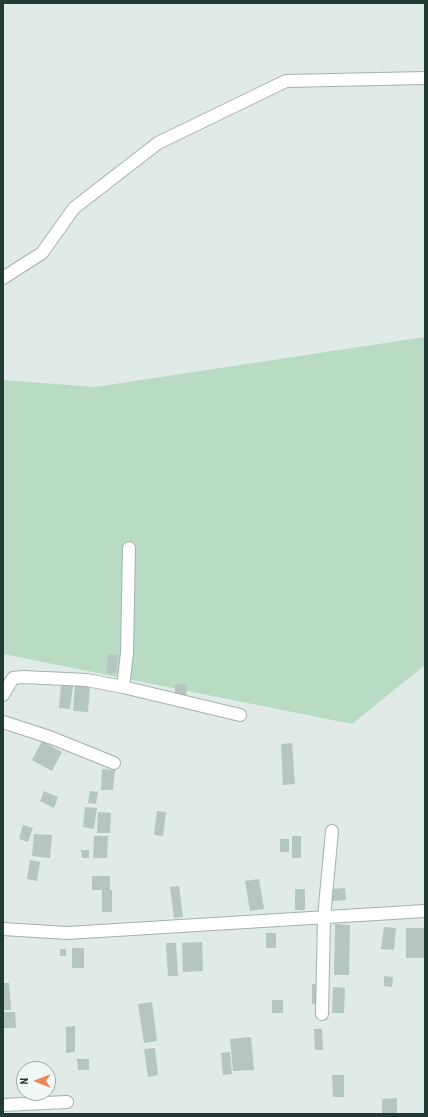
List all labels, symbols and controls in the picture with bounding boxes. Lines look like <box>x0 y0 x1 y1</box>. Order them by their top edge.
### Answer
north arrow <box>16 1061 56 1101</box>
text: N <box>18 1078 31 1084</box>

